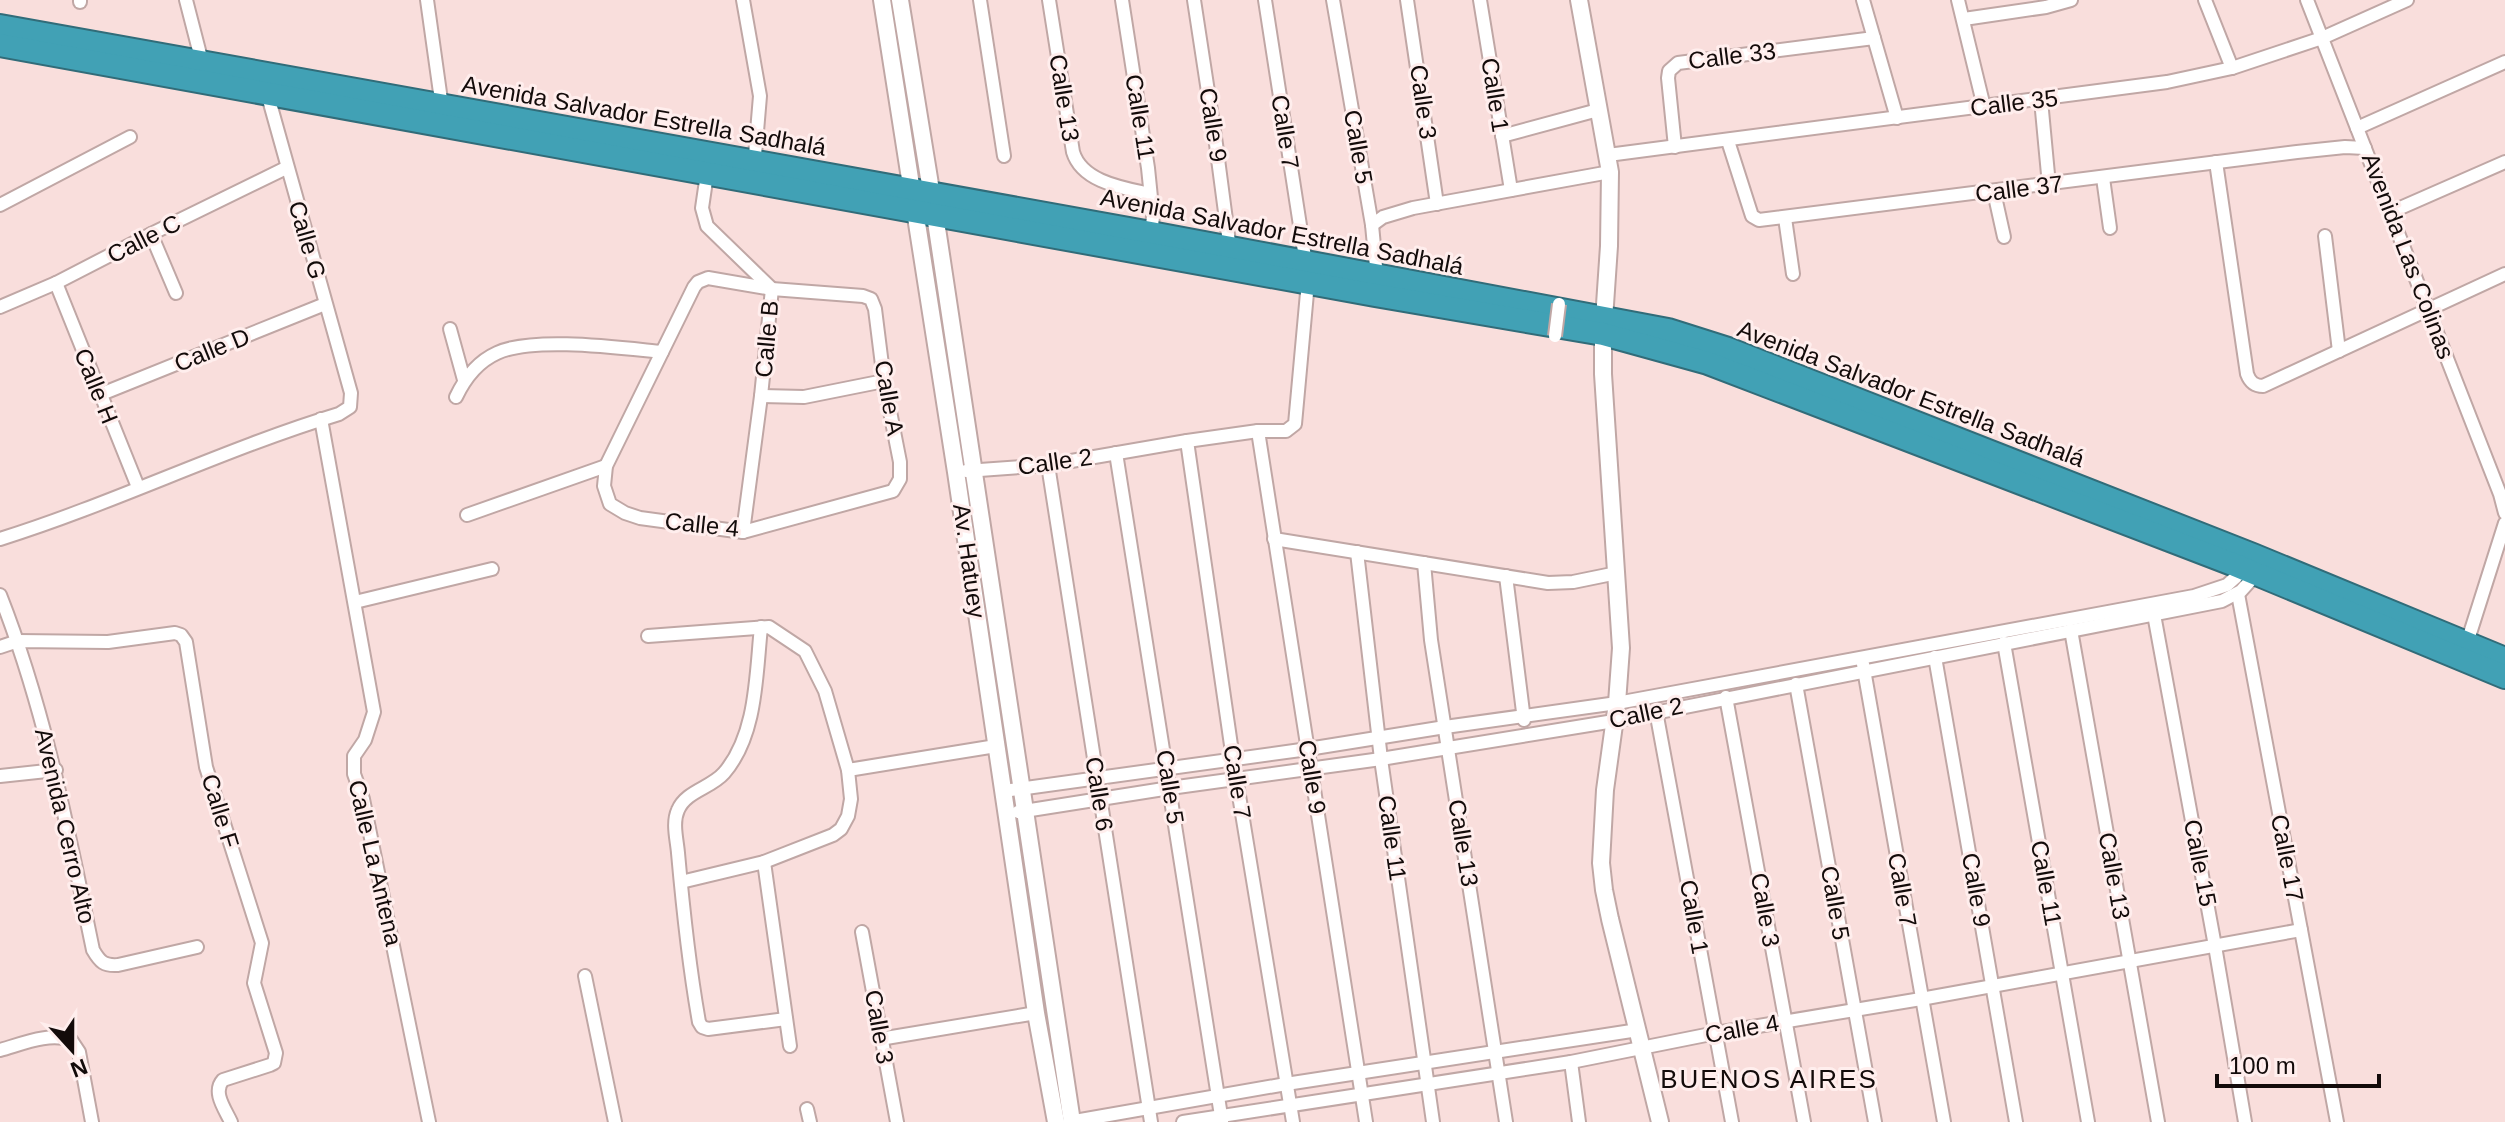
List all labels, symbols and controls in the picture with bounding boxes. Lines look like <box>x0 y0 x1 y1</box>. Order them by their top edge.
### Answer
street label: Calle 33 <box>1687 37 1777 74</box>
street label: Calle 13 <box>1044 52 1085 144</box>
street label: Calle 1 <box>1476 56 1515 134</box>
street label: Calle 3 <box>1405 63 1442 141</box>
street label: Avenida Salvador Estrella Sadhalá <box>460 70 829 161</box>
street label: Calle 11 <box>1120 72 1161 162</box>
street label: Calle 35 <box>1969 84 2059 121</box>
street label: Calle 9 <box>1194 86 1233 164</box>
street label: Calle 7 <box>1266 93 1305 171</box>
street label: Calle 5 <box>1339 108 1378 186</box>
street label: Avenida Las Colinas <box>2357 149 2460 363</box>
street label: Calle 37 <box>1974 170 2064 207</box>
street label: Avenida Salvador Estrella Sadhalá <box>1098 183 1466 280</box>
street label: Calle G <box>283 198 331 282</box>
street label: Calle C <box>103 209 185 268</box>
street label: Calle B <box>750 299 783 379</box>
street label: Avenida Salvador Estrella Sadhalá <box>1734 315 2089 473</box>
street label: Calle D <box>170 322 253 377</box>
street label: Calle H <box>69 344 124 427</box>
street label: Calle A <box>870 358 909 438</box>
street label: Calle 2 <box>1016 443 1094 480</box>
street label: Av. Hatuey <box>948 502 991 620</box>
street label: Calle 4 <box>663 507 741 542</box>
street label: Calle 2 <box>1607 692 1685 733</box>
street label: Avenida Cerro Alto <box>30 726 101 926</box>
street label: Calle 9 <box>1293 738 1332 816</box>
street label: Calle 7 <box>1218 743 1257 821</box>
street label: Calle 5 <box>1151 748 1190 826</box>
street label: Calle 6 <box>1080 755 1119 833</box>
street label: Calle F <box>196 771 245 851</box>
street label: Calle La Antena <box>343 777 408 949</box>
street label: Calle 11 <box>1373 793 1412 883</box>
street label: Calle 13 <box>1443 797 1484 889</box>
street label: Calle 17 <box>2266 812 2309 904</box>
street label: Calle 15 <box>2179 817 2222 909</box>
street label: Calle 13 <box>2094 830 2135 922</box>
street label: Calle 11 <box>2026 838 2067 928</box>
street label: Calle 7 <box>1883 851 1922 929</box>
street label: Calle 9 <box>1957 851 1996 929</box>
street label: Calle 5 <box>1816 864 1855 942</box>
street label: Calle 3 <box>1746 871 1785 949</box>
street label: Calle 1 <box>1675 878 1714 956</box>
street label: Calle 3 <box>860 988 899 1066</box>
street label: Calle 4 <box>1703 1009 1781 1048</box>
north arrow <box>32 1010 112 1090</box>
scale bar <box>2217 1038 2379 1088</box>
text: 100 m <box>2229 1052 2296 1079</box>
text: N <box>67 1054 91 1083</box>
district label: BUENOS AIRES <box>1660 1064 1878 1094</box>

